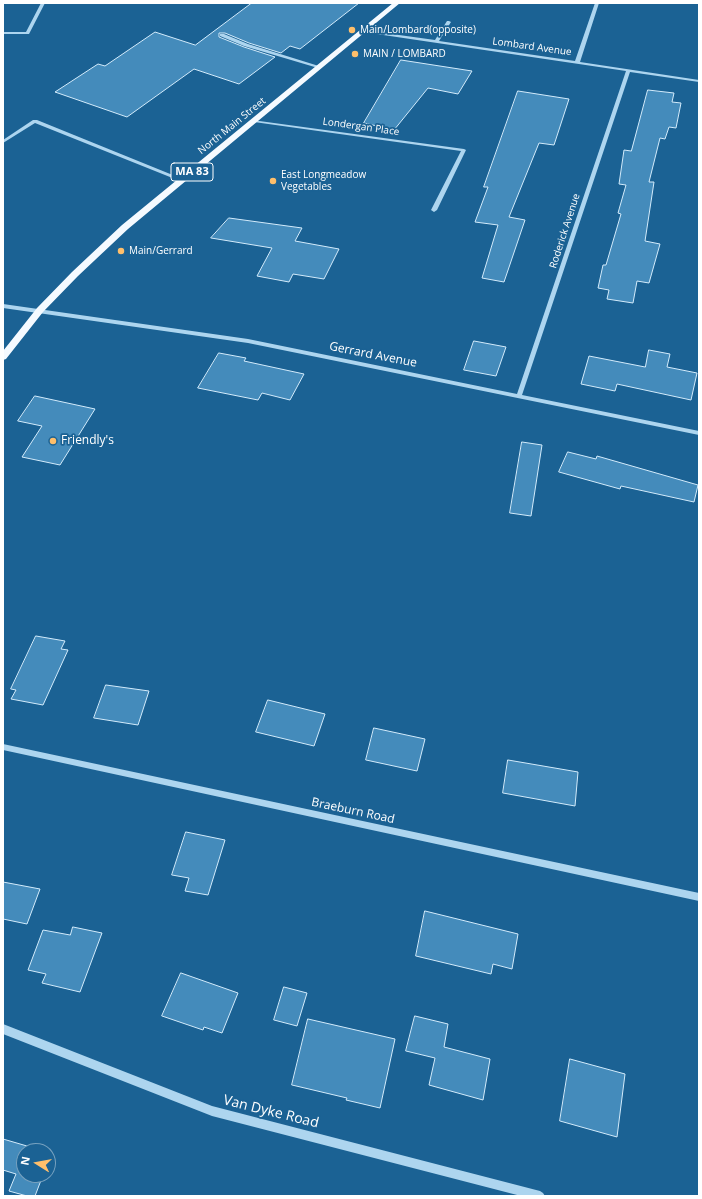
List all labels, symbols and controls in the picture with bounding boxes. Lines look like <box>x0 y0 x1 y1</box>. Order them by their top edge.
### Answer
place label: Main/Lombard(opposite) <box>360 24 476 36</box>
marker: Main/Lombard(opposite) <box>347 25 357 35</box>
street label: Lombard Avenue <box>492 36 572 58</box>
place label: MAIN / LOMBARD <box>363 48 446 60</box>
marker: MAIN / LOMBARD <box>350 49 360 59</box>
street label: North Main Street <box>196 95 268 157</box>
street label: Londergan Place <box>322 116 400 138</box>
road number: MA 83 <box>171 163 213 181</box>
place label: East Longmeadow Vegetables <box>281 169 366 192</box>
marker: East Longmeadow Vegetables <box>268 176 278 186</box>
street label: Roderick Avenue <box>547 192 583 270</box>
place label: Main/Gerrard <box>129 245 193 257</box>
marker: Main/Gerrard <box>116 246 126 256</box>
street label: Gerrard Avenue <box>328 339 418 371</box>
place label: Friendly's <box>61 434 114 448</box>
marker: Friendly's <box>48 436 58 446</box>
street label: Braeburn Road <box>310 795 396 827</box>
street label: Van Dyke Road <box>222 1092 320 1132</box>
north arrow <box>16 1143 56 1183</box>
text: N <box>16 1155 33 1167</box>

